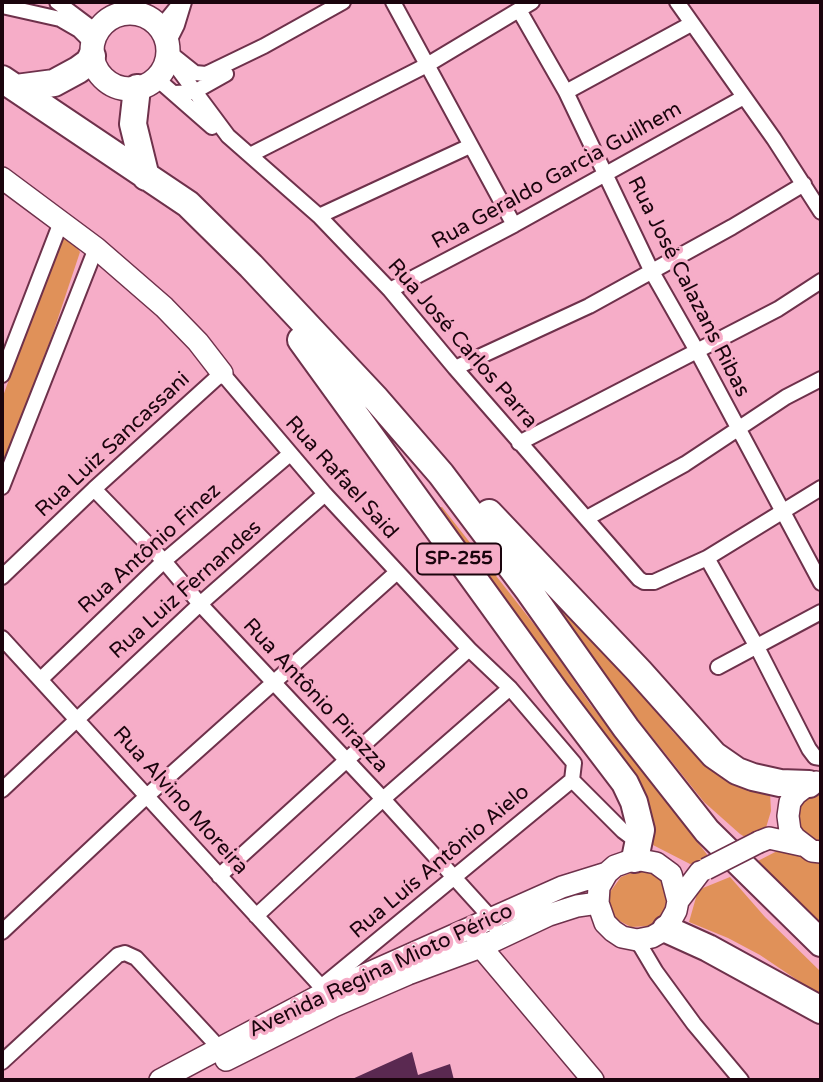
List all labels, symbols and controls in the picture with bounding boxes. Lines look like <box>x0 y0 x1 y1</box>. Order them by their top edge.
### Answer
street label: Rua Geraldo Garcia Guilhem <box>428 97 686 255</box>
street label: Rua José Calazans Ribas <box>621 172 755 402</box>
street label: Rua José Carlos Parra <box>382 254 542 434</box>
street label: Rua Luiz Sancassani <box>31 367 195 523</box>
street label: Rua Rafael Said <box>279 411 403 545</box>
street label: Rua Antônio Finez <box>74 478 226 620</box>
street label: Rua Luiz Fernandes <box>105 515 267 665</box>
road number: SP-255 <box>417 544 501 574</box>
street label: Rua Antônio Pirazza <box>237 614 393 778</box>
street label: Rua Alvino Moreira <box>107 722 253 880</box>
street label: Rua Luís Antônio Aielo <box>345 780 535 944</box>
street label: Avenida Regina Mioto Périco <box>245 899 517 1043</box>

